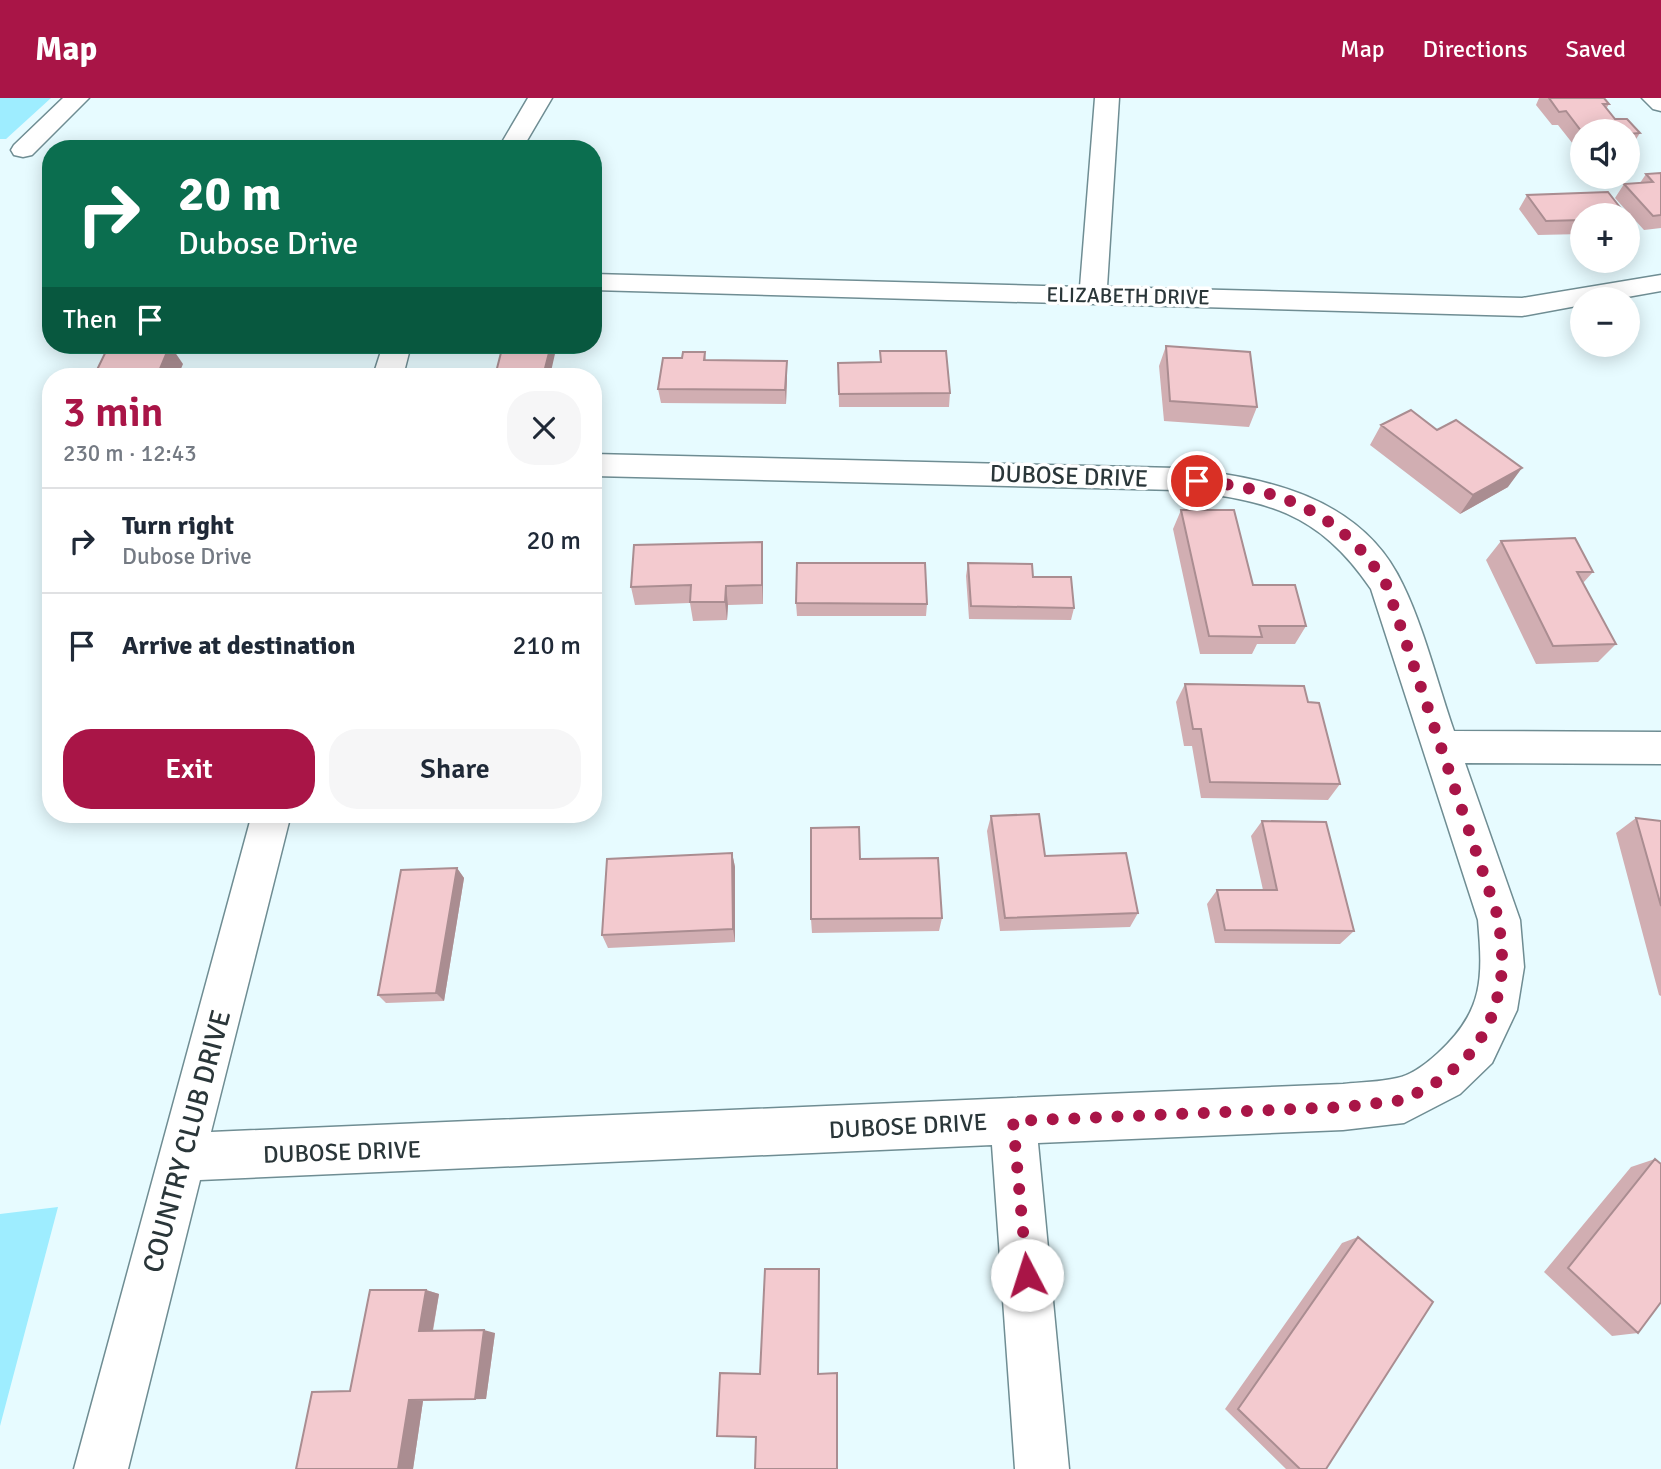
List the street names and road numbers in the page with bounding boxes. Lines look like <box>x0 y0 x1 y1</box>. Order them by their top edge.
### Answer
street label: ELIZABETH DRIVE <box>1046 282 1210 310</box>
street label: DUBOSE DRIVE <box>989 458 1149 494</box>
street label: COUNTRY CLUB DRIVE <box>136 1006 238 1276</box>
street label: DUBOSE DRIVE <box>828 1107 988 1145</box>
street label: DUBOSE DRIVE <box>262 1134 422 1170</box>

